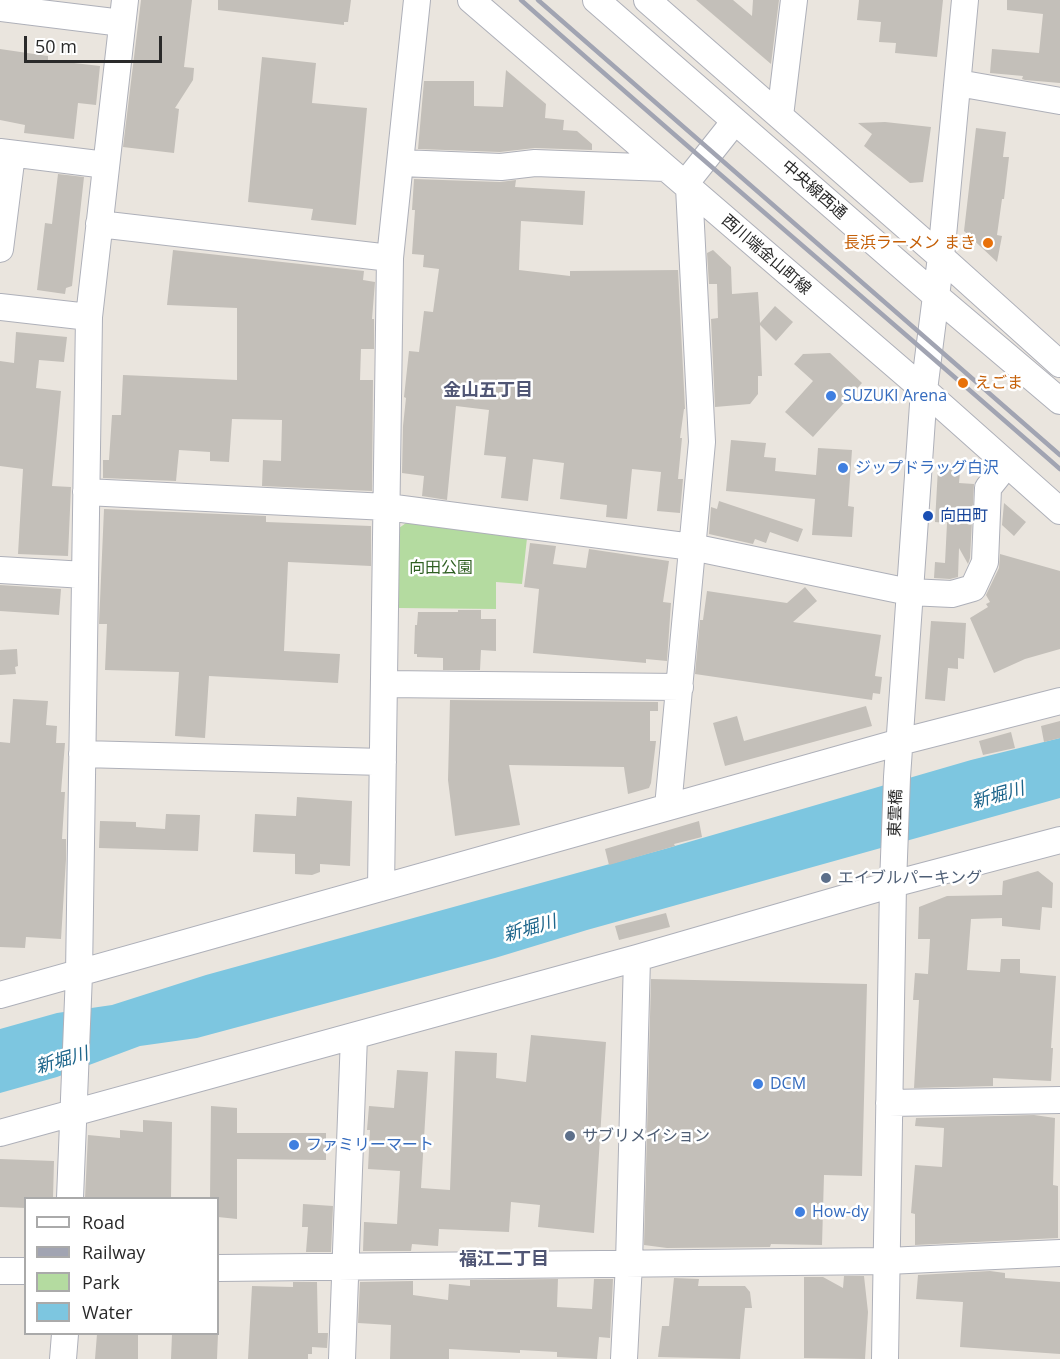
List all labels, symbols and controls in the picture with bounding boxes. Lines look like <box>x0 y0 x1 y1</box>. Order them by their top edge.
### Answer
scale bar <box>27 24 165 62</box>
text: 50 m <box>35 34 77 58</box>
street label: 中央線西通 <box>778 157 850 223</box>
street label: 西川端金山町線 <box>717 211 815 299</box>
place label: 長浜ラーメン まき <box>844 233 976 253</box>
marker: 長浜ラーメン まき <box>981 236 995 250</box>
place label: えごま <box>975 373 1023 393</box>
marker: えごま <box>956 376 970 390</box>
district label: 金山五丁目 <box>443 380 533 402</box>
place label: SUZUKI Arena <box>843 386 947 406</box>
marker: SUZUKI Arena <box>824 389 838 403</box>
place label: ジップドラッグ白沢 <box>855 458 999 478</box>
marker: ジップドラッグ白沢 <box>836 461 850 475</box>
place label: 向田町 <box>940 506 988 526</box>
marker: 向田町 <box>921 509 935 523</box>
park label: 向田公園 <box>409 558 473 578</box>
water label: 新堀川 <box>969 778 1027 814</box>
street label: 東雲橋 <box>886 789 906 837</box>
place label: エイブルパーキング <box>838 868 982 888</box>
marker: エイブルパーキング <box>819 871 833 885</box>
water label: 新堀川 <box>501 911 559 947</box>
water label: 新堀川 <box>33 1043 91 1079</box>
place label: DCM <box>770 1074 806 1094</box>
marker: DCM <box>751 1077 765 1091</box>
place label: サブリメイション <box>582 1126 710 1146</box>
marker: サブリメイション <box>563 1129 577 1143</box>
place label: ファミリーマート <box>306 1135 434 1155</box>
marker: ファミリーマート <box>287 1138 301 1152</box>
legend <box>24 1197 219 1335</box>
place label: How-dy <box>812 1202 869 1222</box>
marker: How-dy <box>793 1205 807 1219</box>
text: Road <box>82 1210 125 1234</box>
text: Railway <box>82 1240 145 1264</box>
district label: 福江二丁目 <box>459 1249 549 1271</box>
text: Park <box>82 1270 120 1294</box>
text: Water <box>82 1300 133 1324</box>

